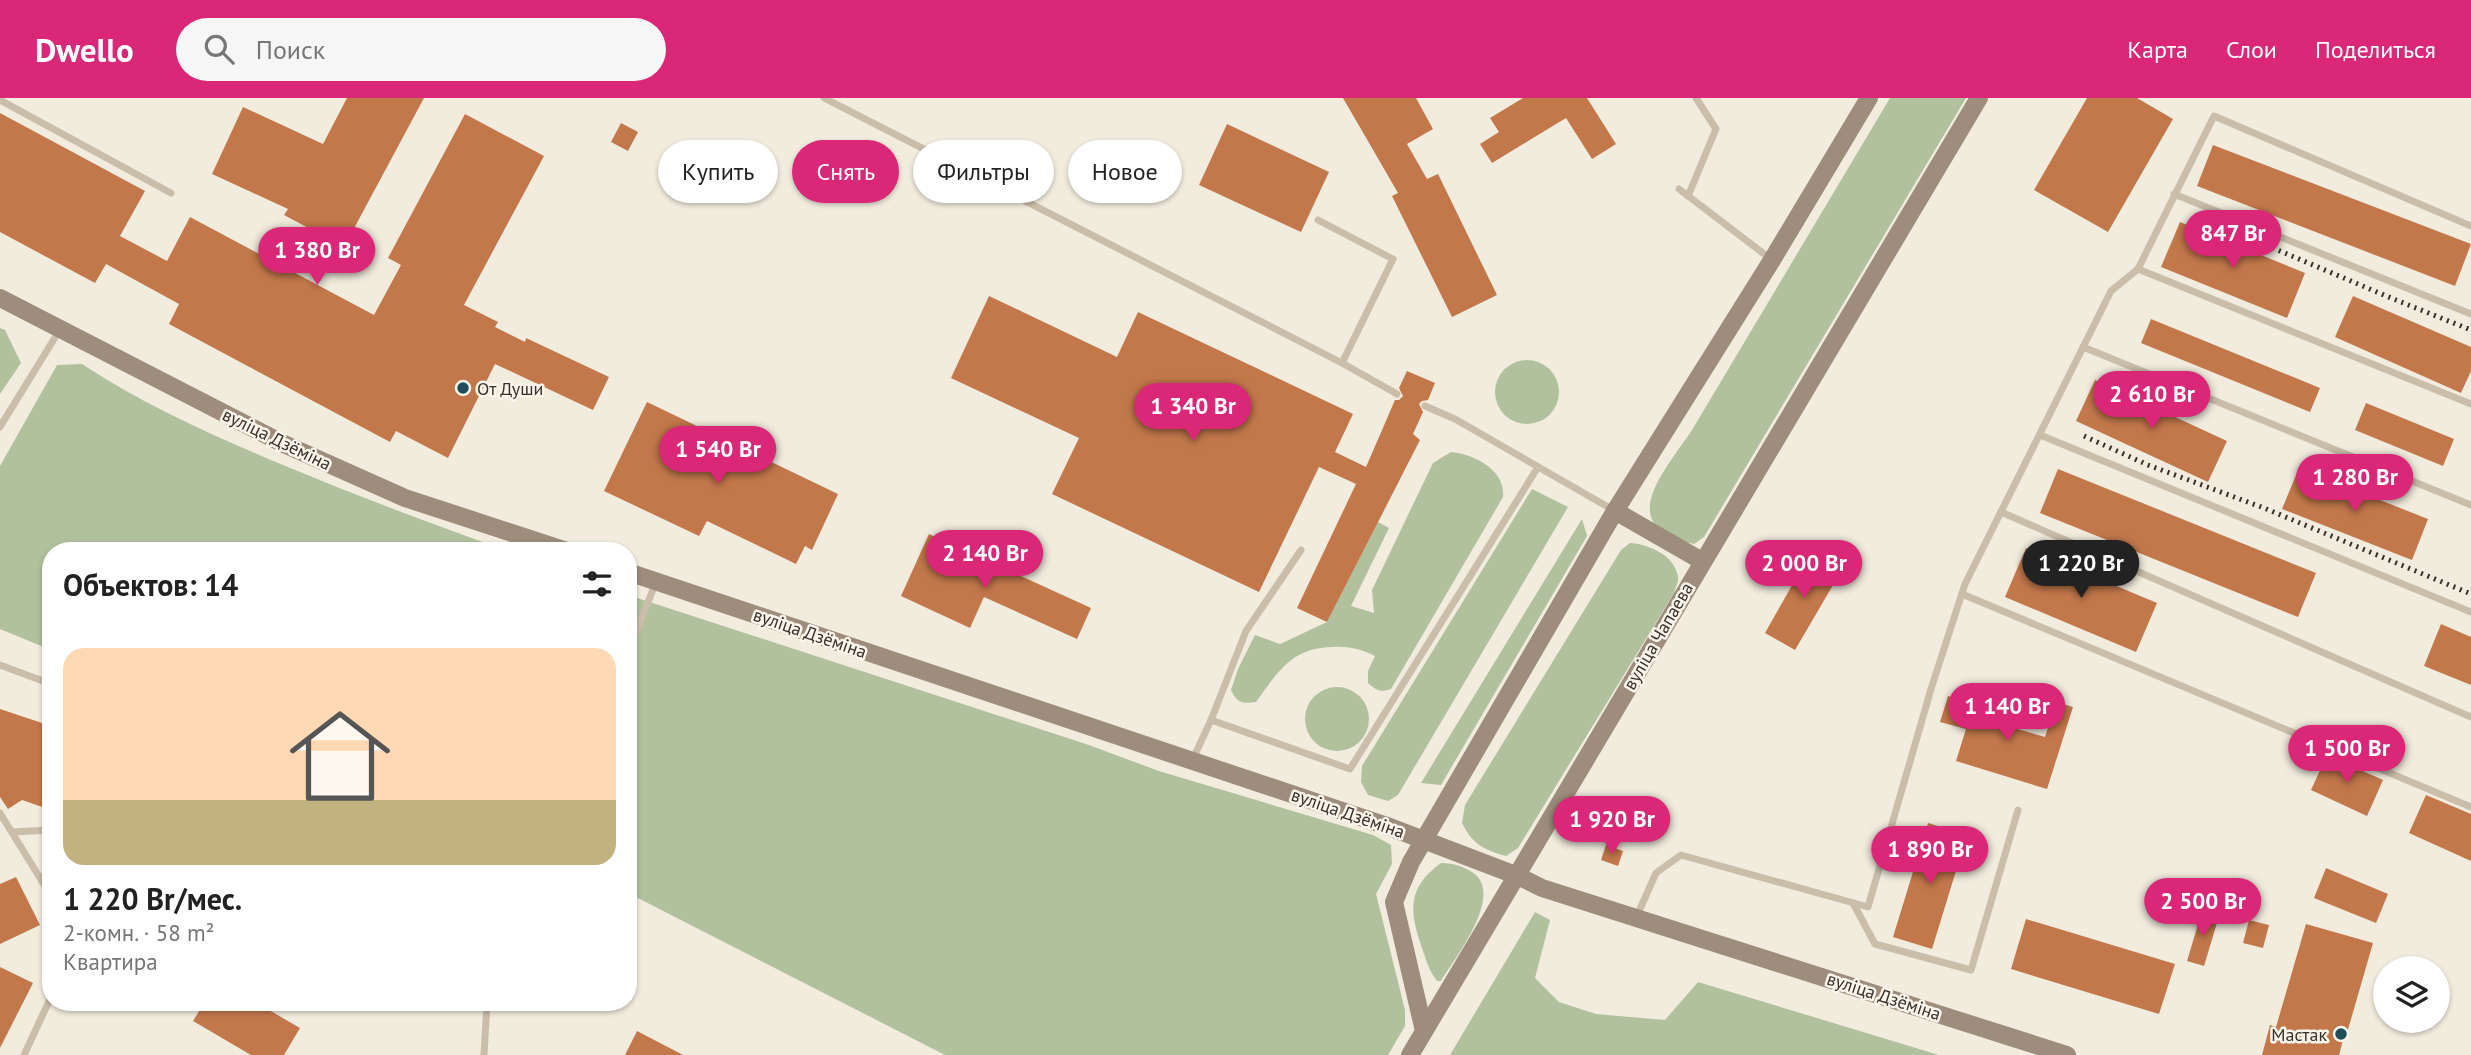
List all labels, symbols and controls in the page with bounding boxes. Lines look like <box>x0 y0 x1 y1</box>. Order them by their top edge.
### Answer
search box <box>176 18 666 81</box>
text: Dwello <box>35 28 134 71</box>
icon: search <box>200 30 238 68</box>
text: Поиск <box>256 33 325 66</box>
text: Карта <box>2127 34 2188 65</box>
text: Слои <box>2226 34 2277 65</box>
text: Поделиться <box>2315 34 2436 65</box>
chip: Купить <box>658 140 778 203</box>
chip: Снять <box>792 140 899 203</box>
chip: Фильтры <box>913 140 1054 203</box>
chip: Новое <box>1068 140 1182 203</box>
pin: 847 Br <box>2176 211 2290 270</box>
text: 847 Br <box>2200 218 2266 247</box>
pin: 1 380 Br <box>245 228 389 287</box>
text: 1 380 Br <box>274 235 360 264</box>
pin: 2 610 Br <box>2080 372 2224 431</box>
place label: От Души <box>477 377 543 400</box>
text: 2 610 Br <box>2109 379 2195 408</box>
marker: От Души <box>455 380 471 396</box>
pin: 1 340 Br <box>1121 384 1265 443</box>
text: 1 340 Br <box>1150 391 1236 420</box>
street label: вуліца Дзёміна <box>219 403 335 475</box>
pin: 1 540 Br <box>646 426 790 486</box>
text: 1 540 Br <box>675 434 761 463</box>
pin: 1 280 Br <box>2283 454 2427 514</box>
text: 1 280 Br <box>2312 462 2398 491</box>
pin: 2 140 Br <box>913 531 1057 590</box>
text: 2 140 Br <box>942 538 1028 567</box>
pin: 2 000 Br <box>1732 540 1876 600</box>
pin: 1 220 Br <box>2009 540 2153 600</box>
text: 2 000 Br <box>1761 548 1847 577</box>
text: 1 220 Br <box>2038 548 2124 577</box>
text: Объектов: 14 <box>63 565 238 604</box>
icon: filters <box>578 565 616 603</box>
street label: вуліца Чапаева <box>1618 578 1698 694</box>
street label: вуліца Дзёміна <box>750 603 870 663</box>
pin: 1 140 Br <box>1935 684 2079 743</box>
text: 1 140 Br <box>1964 691 2050 720</box>
icon: home <box>277 693 403 819</box>
pin: 1 500 Br <box>2275 726 2419 785</box>
text: 1 500 Br <box>2304 733 2390 762</box>
street label: вуліца Дзёміна <box>1288 783 1408 843</box>
pin: 1 920 Br <box>1540 796 1684 856</box>
text: 1 920 Br <box>1569 804 1655 833</box>
pin: 1 890 Br <box>1858 826 2002 886</box>
text: 1 890 Br <box>1887 834 1973 863</box>
pin: 2 500 Br <box>2131 878 2275 938</box>
text: 1 220 Br/мес. <box>63 879 242 918</box>
text: 2 500 Br <box>2160 886 2246 915</box>
text: 2-комн. · 58 m² <box>63 918 215 947</box>
text: Квартира <box>63 947 158 976</box>
map controls <box>2373 956 2450 1033</box>
button: layers <box>2373 956 2450 1033</box>
street label: вуліца Дзёміна <box>1824 967 1944 1025</box>
place label: Мастак <box>2271 1023 2327 1046</box>
marker: Мастак <box>2333 1026 2349 1042</box>

